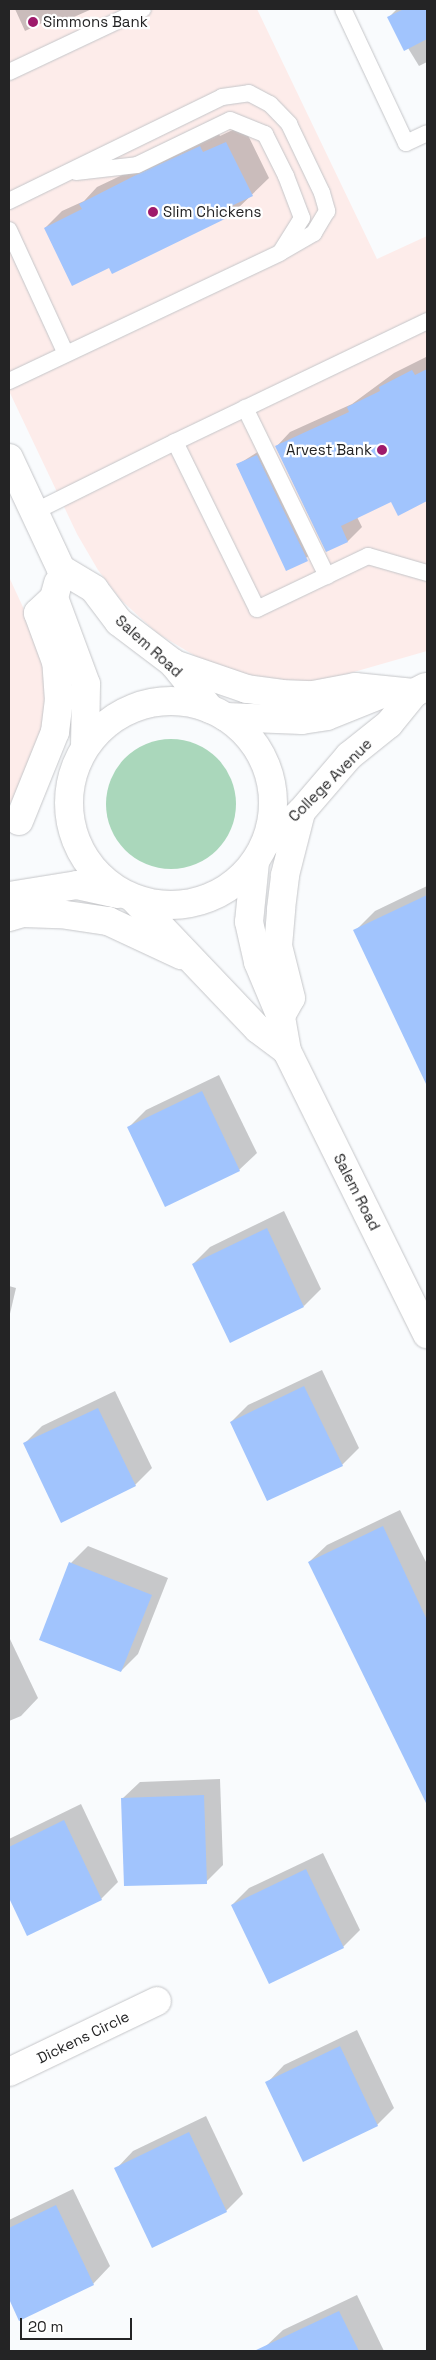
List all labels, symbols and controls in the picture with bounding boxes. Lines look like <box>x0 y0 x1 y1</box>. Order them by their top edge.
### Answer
place label: Simmons Bank <box>43 13 148 31</box>
marker: Simmons Bank <box>27 16 39 28</box>
place label: Slim Chickens <box>163 203 261 221</box>
marker: Slim Chickens <box>147 206 159 218</box>
place label: Arvest Bank <box>286 441 372 459</box>
marker: Arvest Bank <box>376 444 388 456</box>
street label: Salem Road <box>112 611 186 681</box>
street label: College Avenue <box>285 735 375 825</box>
street label: Salem Road <box>330 1151 384 1233</box>
street label: Dickens Circle <box>34 2007 132 2067</box>
scale bar <box>22 2308 135 2340</box>
text: 20 m <box>28 2317 63 2336</box>

